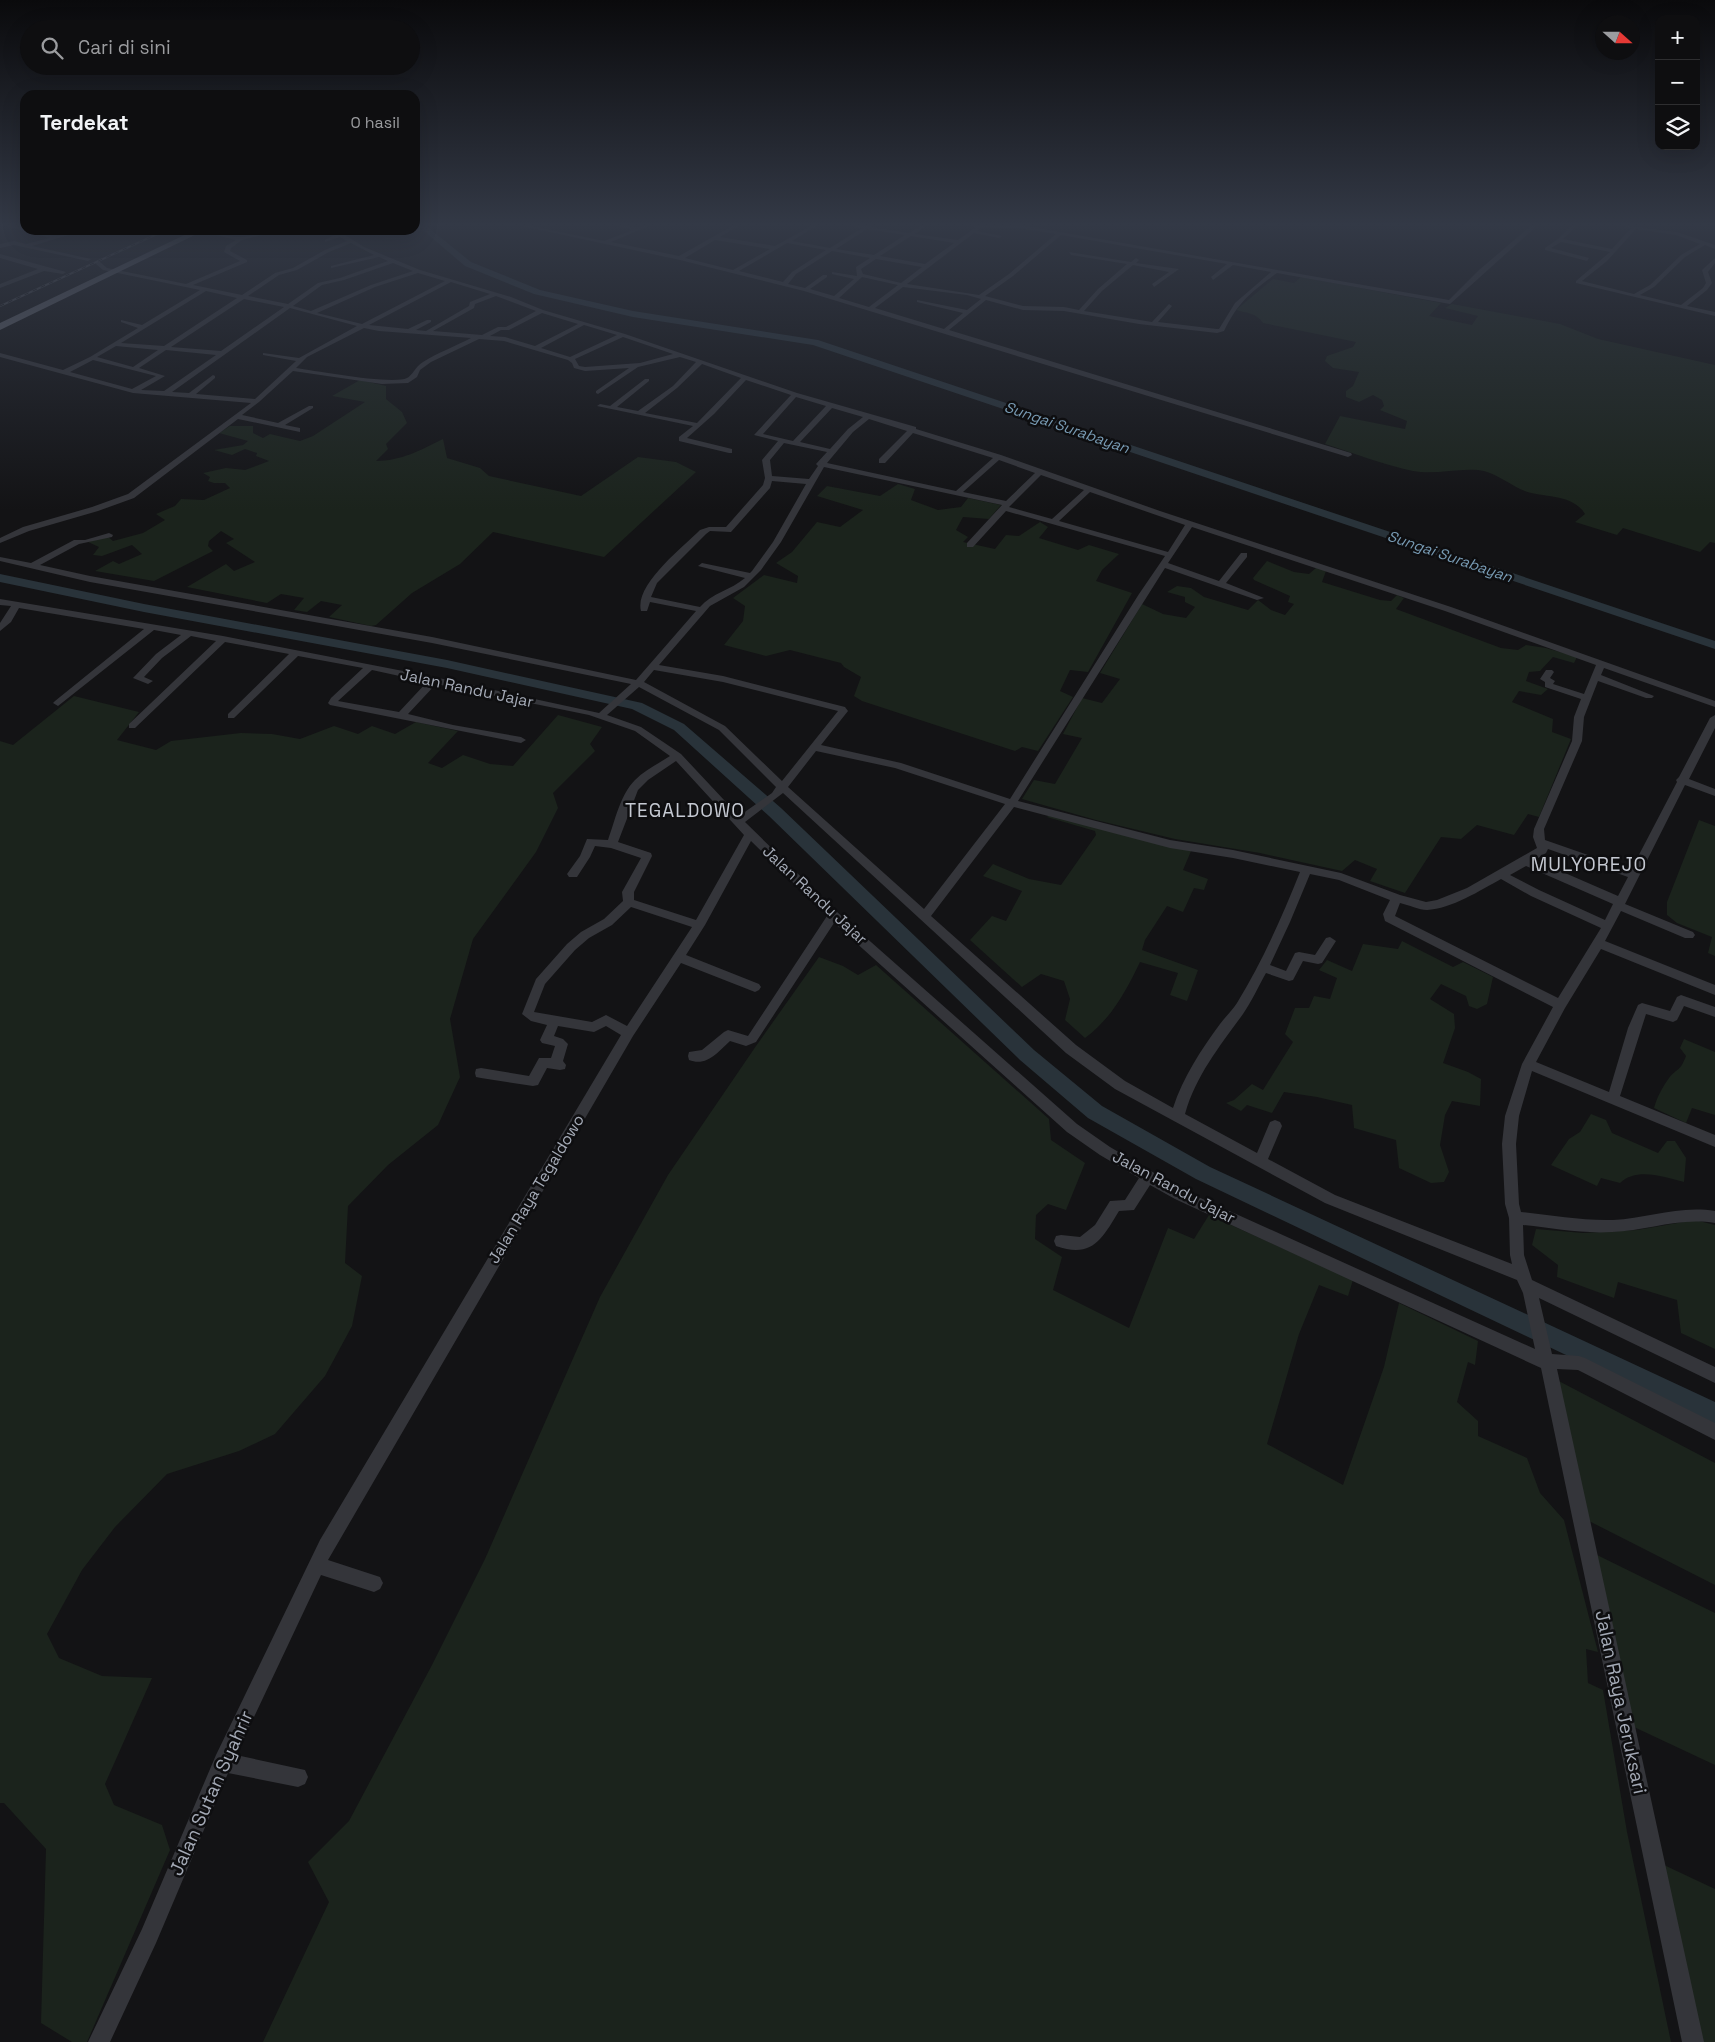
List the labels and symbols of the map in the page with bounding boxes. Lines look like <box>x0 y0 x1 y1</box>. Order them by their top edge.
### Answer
north arrow <box>1595 15 1640 60</box>
water label: Sungai Surabayan <box>1002 397 1133 458</box>
water label: Sungai Surabayan <box>1385 526 1516 587</box>
street label: Jalan Randu Jajar <box>398 664 536 712</box>
district label: TEGALDOWO <box>625 798 745 823</box>
street label: Jalan Randu Jajar <box>758 841 872 949</box>
district label: MULYOREJO <box>1531 852 1647 877</box>
street label: Jalan Raya Tegaldowo <box>483 1111 589 1267</box>
street label: Jalan Randu Jajar <box>1109 1146 1239 1228</box>
street label: Jalan Raya Jeruksari <box>1589 1608 1653 1796</box>
street label: Jalan Sutan Syahrir <box>163 1707 259 1879</box>

